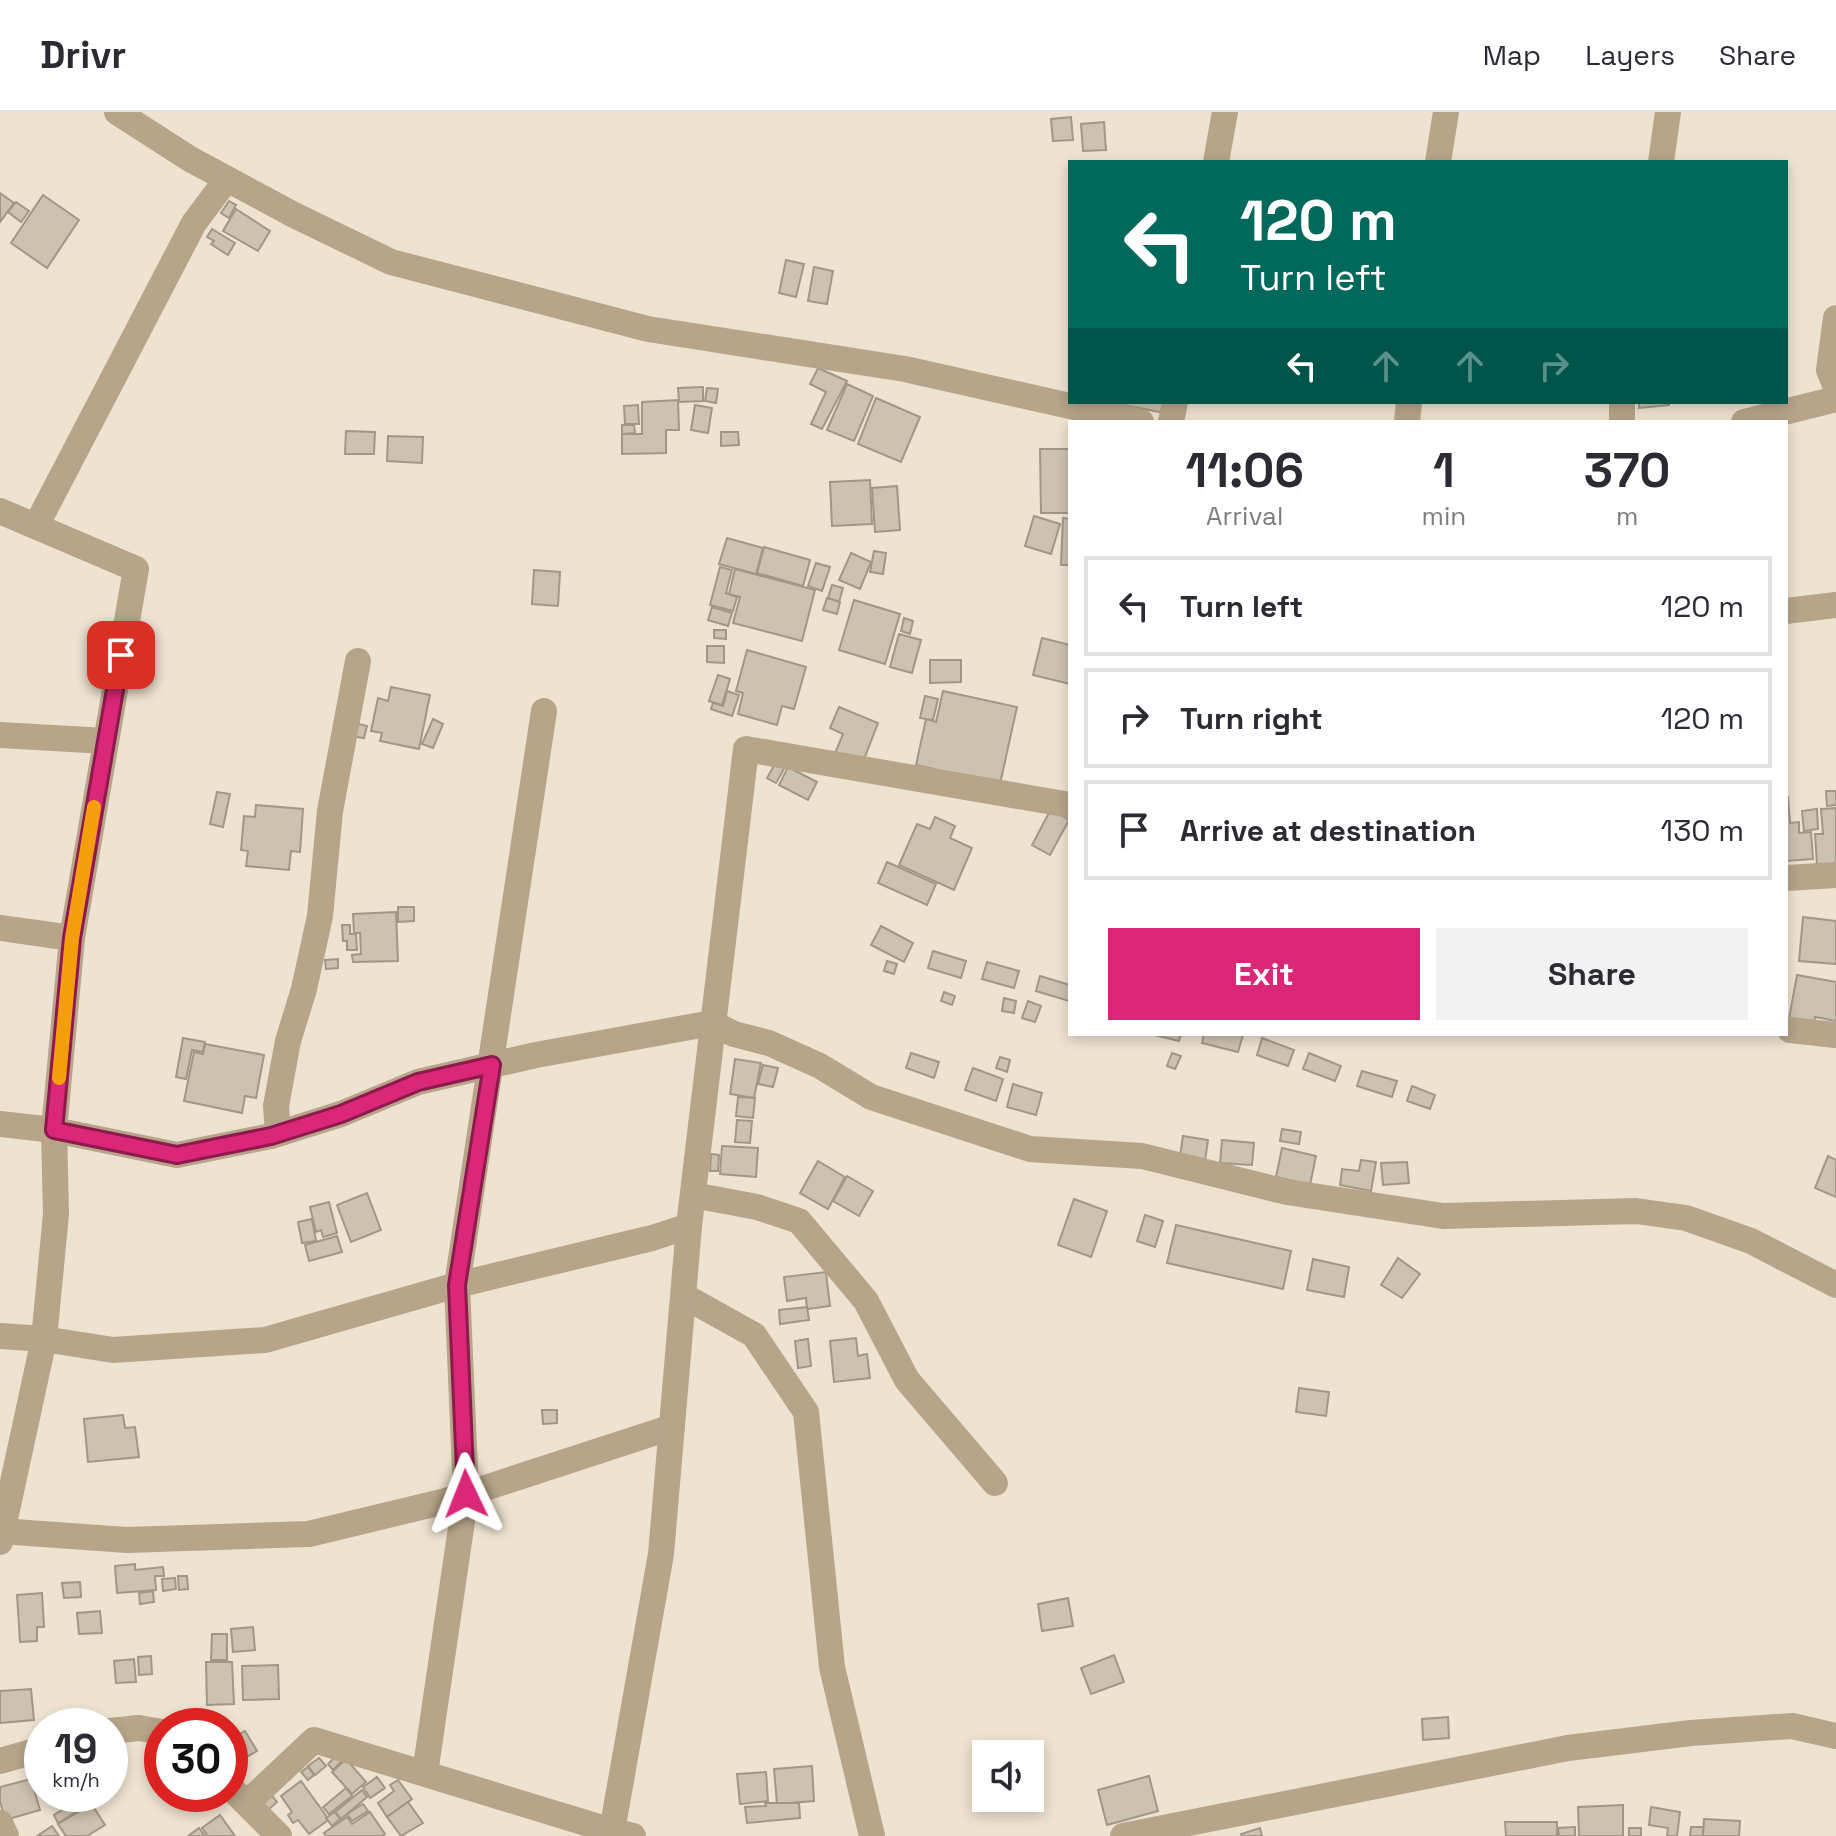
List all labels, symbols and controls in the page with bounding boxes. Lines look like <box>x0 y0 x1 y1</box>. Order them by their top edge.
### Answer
text: Drivr <box>40 31 126 79</box>
text: Map <box>1483 37 1541 73</box>
text: Layers <box>1585 37 1675 73</box>
text: Share <box>1719 37 1796 73</box>
text: 120 m <box>1240 185 1397 256</box>
icon: left <box>1108 192 1212 296</box>
text: Turn left <box>1240 255 1387 301</box>
icon: left <box>1280 344 1324 388</box>
icon: ahead <box>1364 344 1408 388</box>
icon: ahead <box>1448 344 1492 388</box>
icon: right <box>1532 344 1576 388</box>
text: 11:06 <box>1186 440 1304 501</box>
text: 1 <box>1433 440 1455 501</box>
text: 370 <box>1584 440 1670 501</box>
text: Arrival <box>1206 499 1283 533</box>
text: min <box>1422 499 1466 533</box>
text: m <box>1616 499 1638 533</box>
icon: left <box>1112 584 1156 628</box>
text: Turn left <box>1180 587 1303 626</box>
text: 120 m <box>1661 587 1744 626</box>
pin <box>87 621 155 689</box>
icon: arrive <box>99 633 143 677</box>
icon: right <box>1112 696 1156 740</box>
text: Turn right <box>1180 699 1323 738</box>
text: 120 m <box>1661 699 1744 738</box>
icon: arrive <box>1112 808 1156 852</box>
text: Arrive at destination <box>1180 811 1476 850</box>
text: 130 m <box>1661 811 1744 850</box>
button: Exit <box>1108 928 1420 1020</box>
button: Share <box>1436 928 1748 1020</box>
position arrow <box>424 1452 508 1536</box>
speed limit sign: 30 <box>144 1708 248 1812</box>
text: 19 <box>55 1724 97 1775</box>
map controls <box>972 1740 1044 1812</box>
button: sound <box>972 1740 1044 1812</box>
text: km/h <box>52 1767 100 1793</box>

